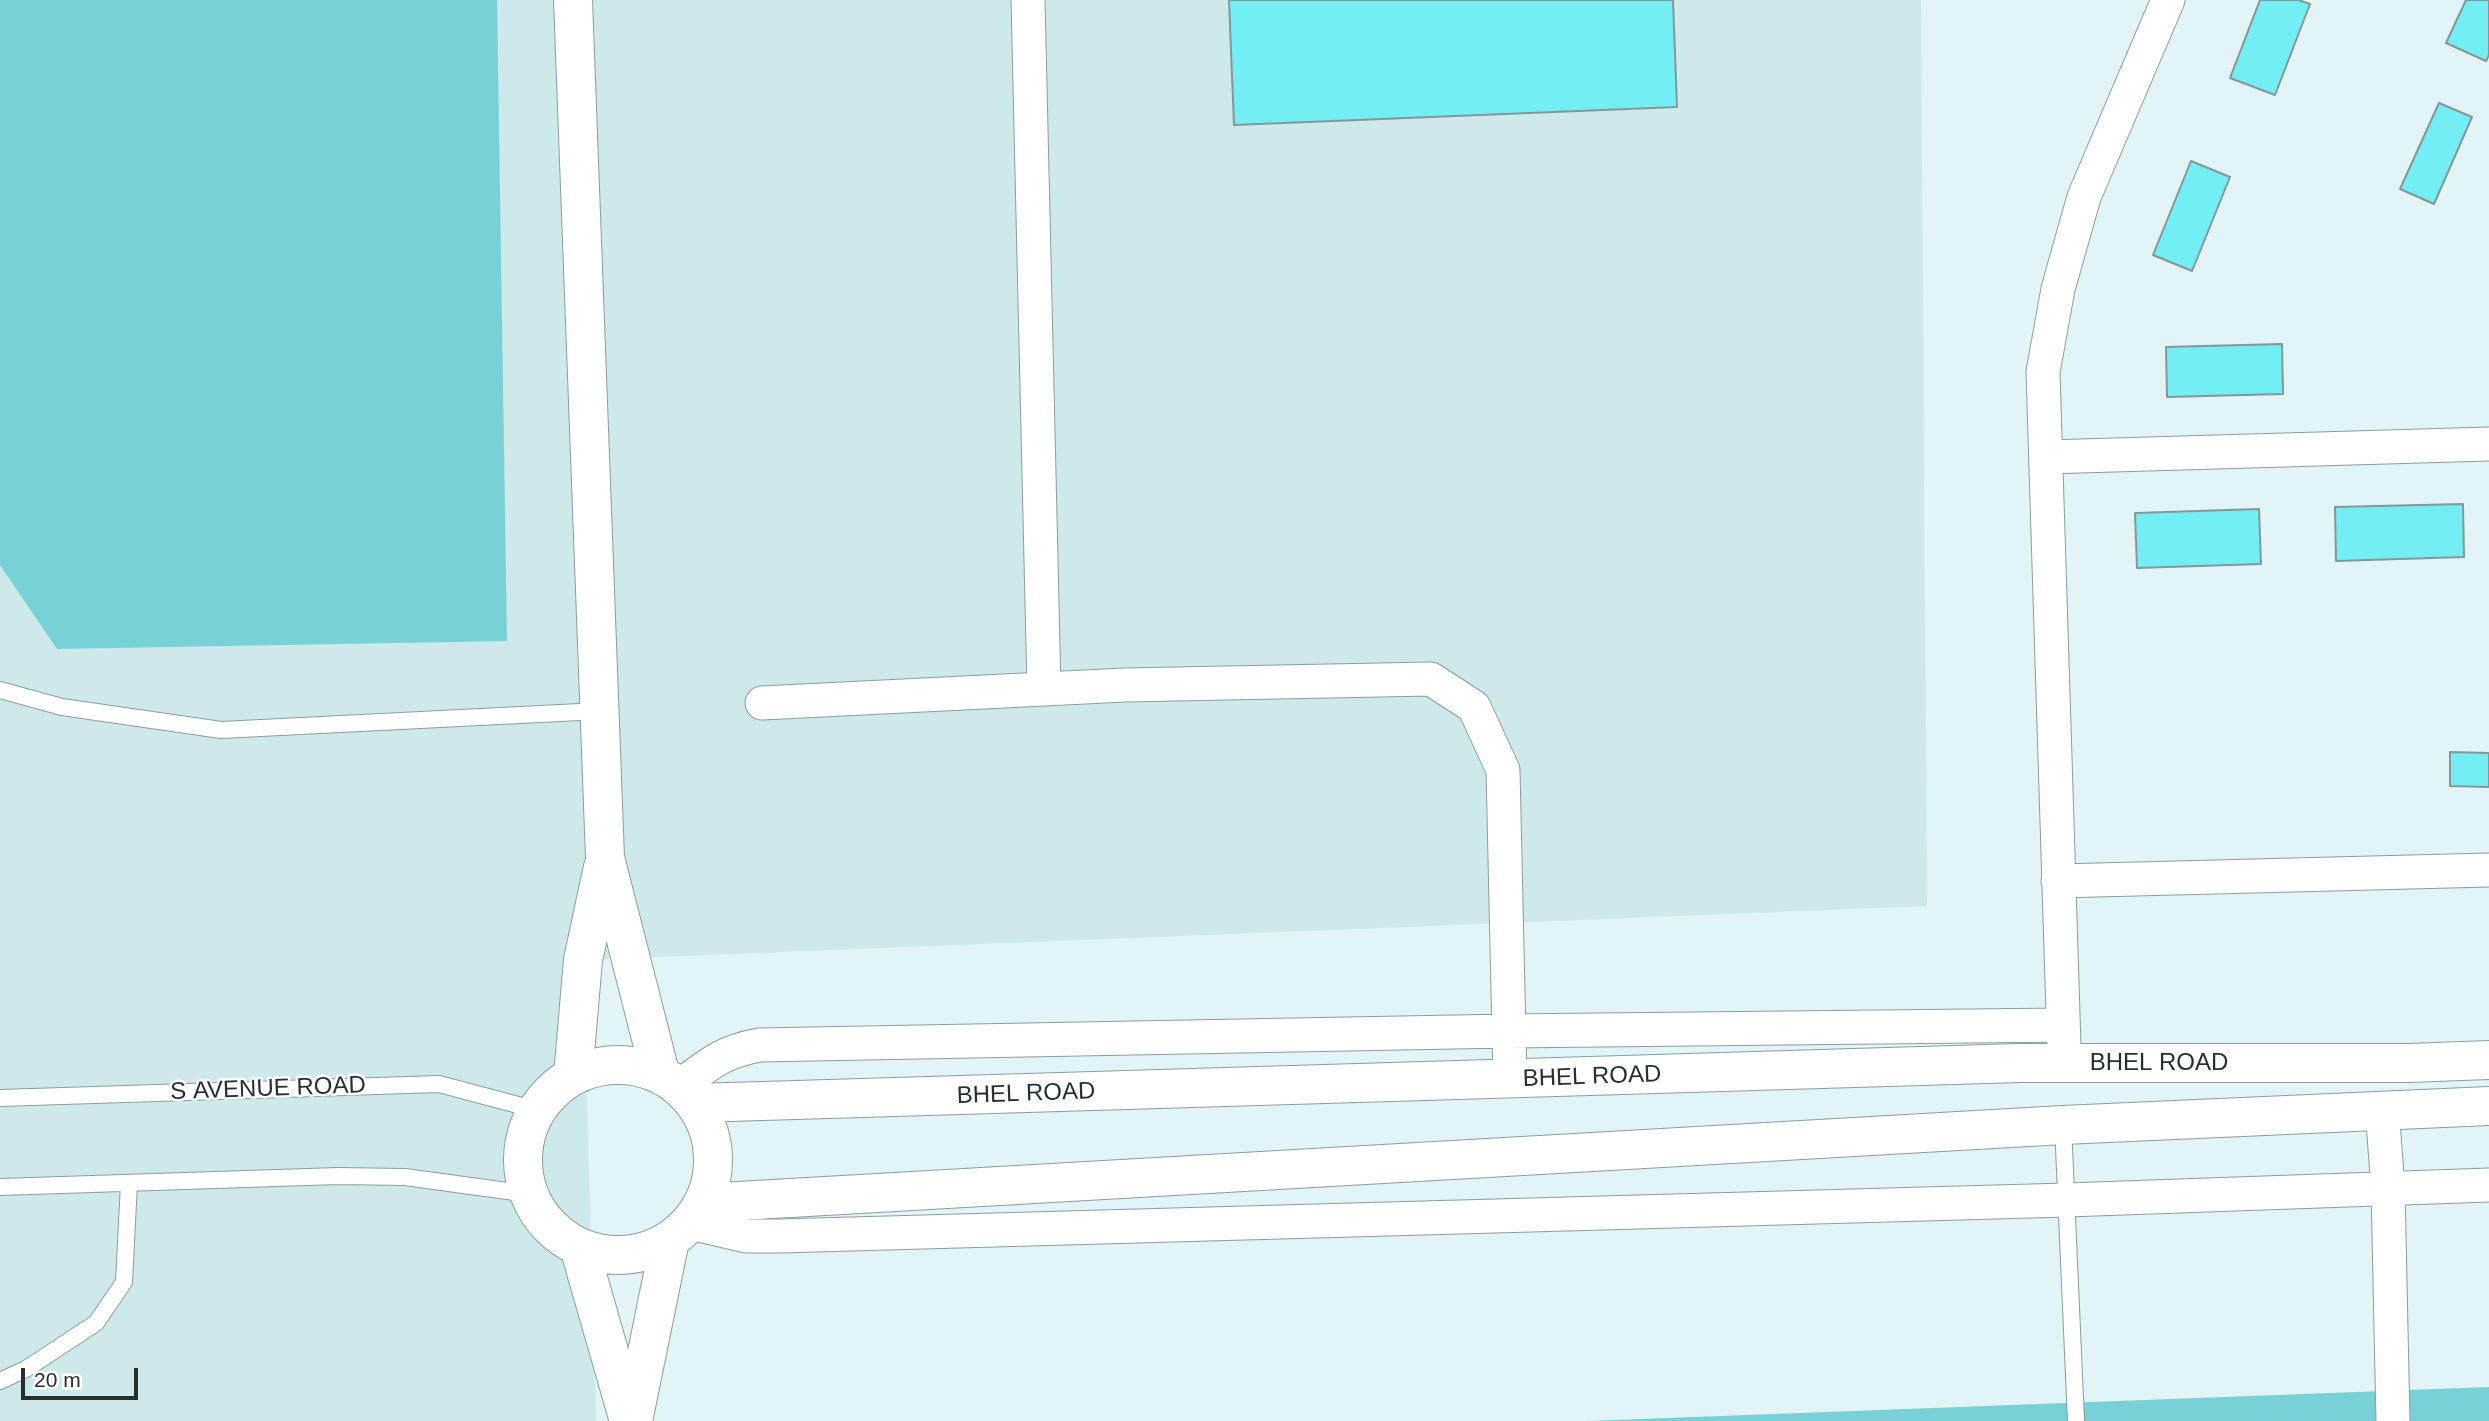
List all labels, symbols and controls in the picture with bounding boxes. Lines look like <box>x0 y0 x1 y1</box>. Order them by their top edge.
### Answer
street label: BHEL ROAD <box>2090 1049 2228 1077</box>
street label: BHEL ROAD <box>1522 1060 1662 1094</box>
street label: S AVENUE ROAD <box>170 1071 366 1107</box>
street label: BHEL ROAD <box>956 1077 1096 1111</box>
scale bar <box>24 1354 142 1398</box>
text: 20 m <box>34 1368 81 1391</box>

